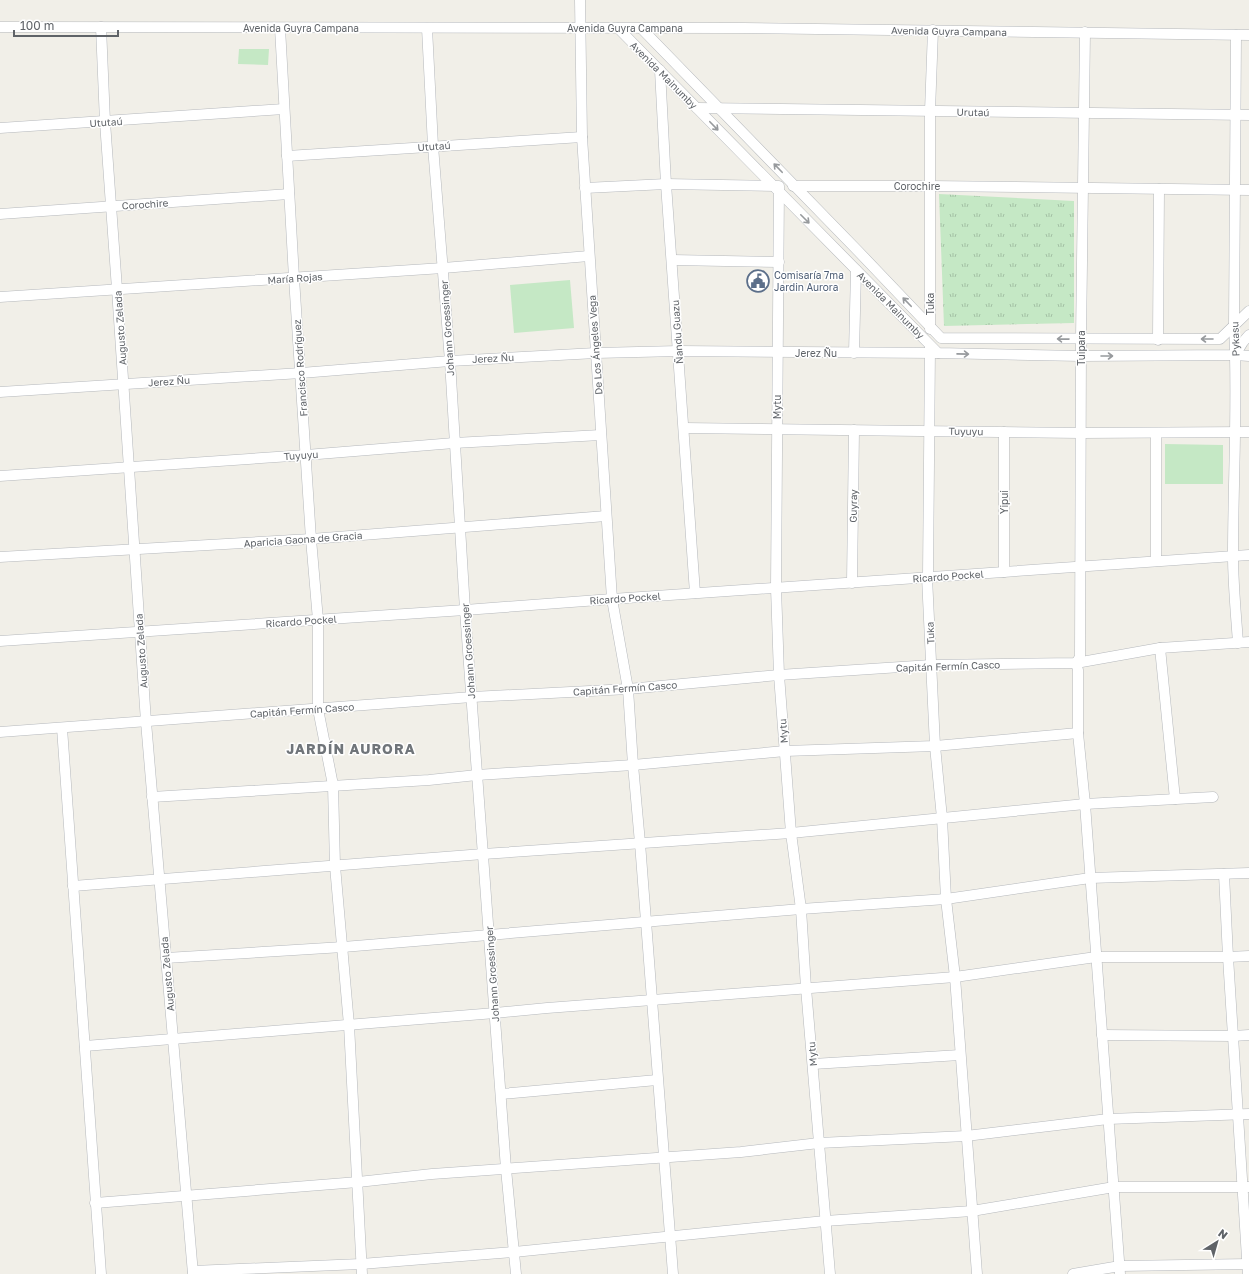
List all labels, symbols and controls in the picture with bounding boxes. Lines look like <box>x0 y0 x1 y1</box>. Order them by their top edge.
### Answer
scale bar <box>14 12 118 38</box>
text: 100 m <box>20 18 54 33</box>
street label: Avenida Guyra Campana <box>243 22 359 34</box>
street label: Avenida Guyra Campana <box>567 22 683 34</box>
street label: Avenida Guyra Campana <box>891 24 1007 38</box>
street label: Avenida Mainumby <box>628 39 700 111</box>
street label: Urutaú <box>956 106 990 118</box>
street label: Ututaú <box>89 115 123 129</box>
one-way arrow <box>709 121 719 131</box>
street label: Ututaú <box>417 139 451 153</box>
one-way arrow <box>773 163 783 173</box>
street label: Corochire <box>894 180 940 192</box>
street label: Corochire <box>121 196 169 212</box>
one-way arrow <box>800 214 810 224</box>
public building icon: Comisaría 7ma Jardin Aurora <box>745 268 771 294</box>
place label: Comisaría 7ma Jardin Aurora <box>774 269 844 293</box>
street label: Avenida Mainumby <box>855 269 927 341</box>
street label: María Rojas <box>267 270 323 286</box>
street label: Johann Groessinger <box>438 280 456 376</box>
street label: Augusto Zelada <box>111 290 129 366</box>
street label: Tuka <box>924 293 936 315</box>
street label: De Los Ángeles Vega <box>586 295 604 395</box>
one-way arrow <box>902 297 912 307</box>
street label: Ñandu Guazu <box>669 300 685 364</box>
street label: Francisco Rodríguez <box>291 319 309 417</box>
street label: Pykasu <box>1228 321 1242 357</box>
street label: Tuipara <box>1075 330 1087 366</box>
one-way arrow <box>1057 335 1070 343</box>
one-way arrow <box>1201 335 1214 343</box>
street label: Jerez Ñu <box>795 347 837 359</box>
one-way arrow <box>956 350 969 358</box>
street label: Jerez Ñu <box>472 351 514 365</box>
one-way arrow <box>1100 352 1113 360</box>
street label: Jerez Ñu <box>148 374 190 388</box>
street label: Mytu <box>771 395 783 419</box>
street label: Tuyuyu <box>949 425 983 437</box>
street label: Tuyuyu <box>283 448 319 462</box>
street label: Guyray <box>847 489 859 523</box>
street label: Yipui <box>998 490 1010 514</box>
street label: Aparicia Gaona de Gracia <box>243 529 363 549</box>
street label: Ricardo Pockel <box>912 568 984 584</box>
street label: Ricardo Pockel <box>589 590 661 606</box>
street label: Johann Groessinger <box>459 603 477 699</box>
street label: Augusto Zelada <box>132 613 150 689</box>
street label: Ricardo Pockel <box>265 613 337 629</box>
street label: Tuka <box>923 621 937 645</box>
street label: Capitán Fermín Casco <box>896 658 1000 674</box>
street label: Capitán Fermín Casco <box>572 678 678 698</box>
street label: Capitán Fermín Casco <box>249 700 355 720</box>
street label: Mytu <box>776 718 790 744</box>
district label: JARDÍN AURORA <box>286 740 416 757</box>
street label: Johann Groessinger <box>483 926 501 1022</box>
street label: Augusto Zelada <box>158 936 176 1012</box>
street label: Mytu <box>805 1041 819 1067</box>
north arrow <box>1197 1222 1237 1262</box>
text: N <box>1216 1226 1231 1241</box>

